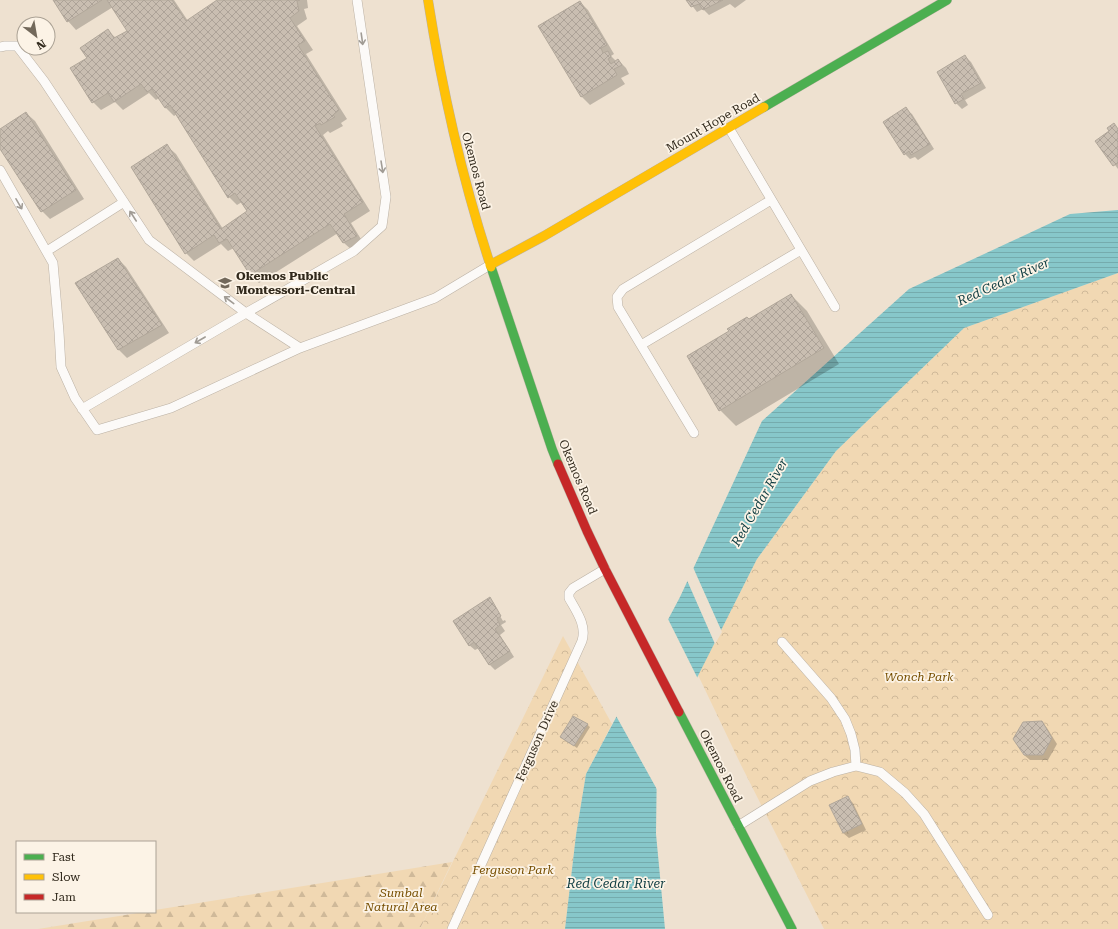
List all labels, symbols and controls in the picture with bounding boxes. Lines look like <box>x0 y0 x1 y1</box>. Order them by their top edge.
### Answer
north arrow <box>16 16 56 56</box>
one-way arrow <box>358 32 366 45</box>
text: N <box>33 36 48 52</box>
street label: Mount Hope Road <box>664 90 763 155</box>
street label: Okemos Road <box>459 131 493 212</box>
one-way arrow <box>378 160 386 173</box>
one-way arrow <box>16 198 24 210</box>
one-way arrow <box>128 210 136 222</box>
water label: Red Cedar River <box>954 254 1052 309</box>
place label: Okemos Public Montessori-Central <box>236 269 355 297</box>
school or university icon: Okemos Public Montessori-Central <box>217 275 233 291</box>
one-way arrow <box>224 296 235 305</box>
one-way arrow <box>194 336 206 344</box>
street label: Okemos Road <box>556 437 600 517</box>
water label: Red Cedar River <box>728 455 791 550</box>
park label: Wonch Park <box>885 670 954 684</box>
street label: Ferguson Drive <box>513 698 561 784</box>
street label: Okemos Road <box>697 727 746 805</box>
legend <box>16 841 156 913</box>
text: Fast <box>52 850 76 864</box>
park label: Ferguson Park <box>471 863 554 877</box>
text: Slow <box>52 870 80 884</box>
water label: Red Cedar River <box>566 876 666 891</box>
park label: Sumbal Natural Area <box>363 886 438 914</box>
text: Jam <box>52 890 76 904</box>

